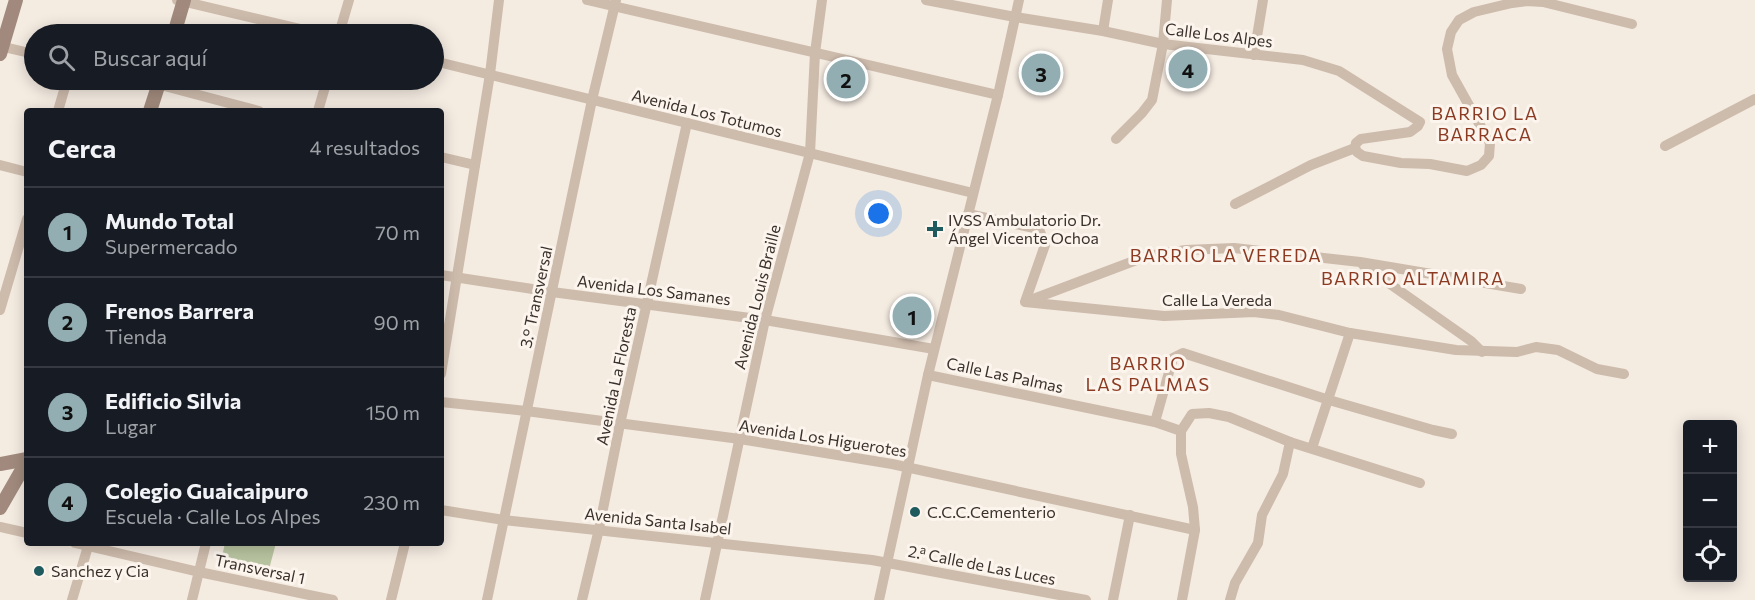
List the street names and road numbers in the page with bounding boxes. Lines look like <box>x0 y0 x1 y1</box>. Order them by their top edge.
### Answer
street label: Calle Los Alpes <box>1164 18 1274 51</box>
street label: Avenida Los Totumos <box>630 85 784 140</box>
street label: Avenida Louis Braille <box>729 223 784 371</box>
street label: 3.° Transversal <box>515 244 556 350</box>
street label: Avenida Los Samanes <box>576 271 732 308</box>
street label: Calle La Vereda <box>1162 290 1272 309</box>
street label: Avenida La Floresta <box>592 305 639 447</box>
street label: Calle Las Palmas <box>945 353 1065 396</box>
street label: Avenida Los Higuerotes <box>738 415 908 460</box>
street label: Avenida Santa Isabel <box>584 503 733 538</box>
street label: 2.ª Calle de Las Luces <box>907 541 1057 588</box>
street label: Transversal 1 <box>213 550 307 587</box>

